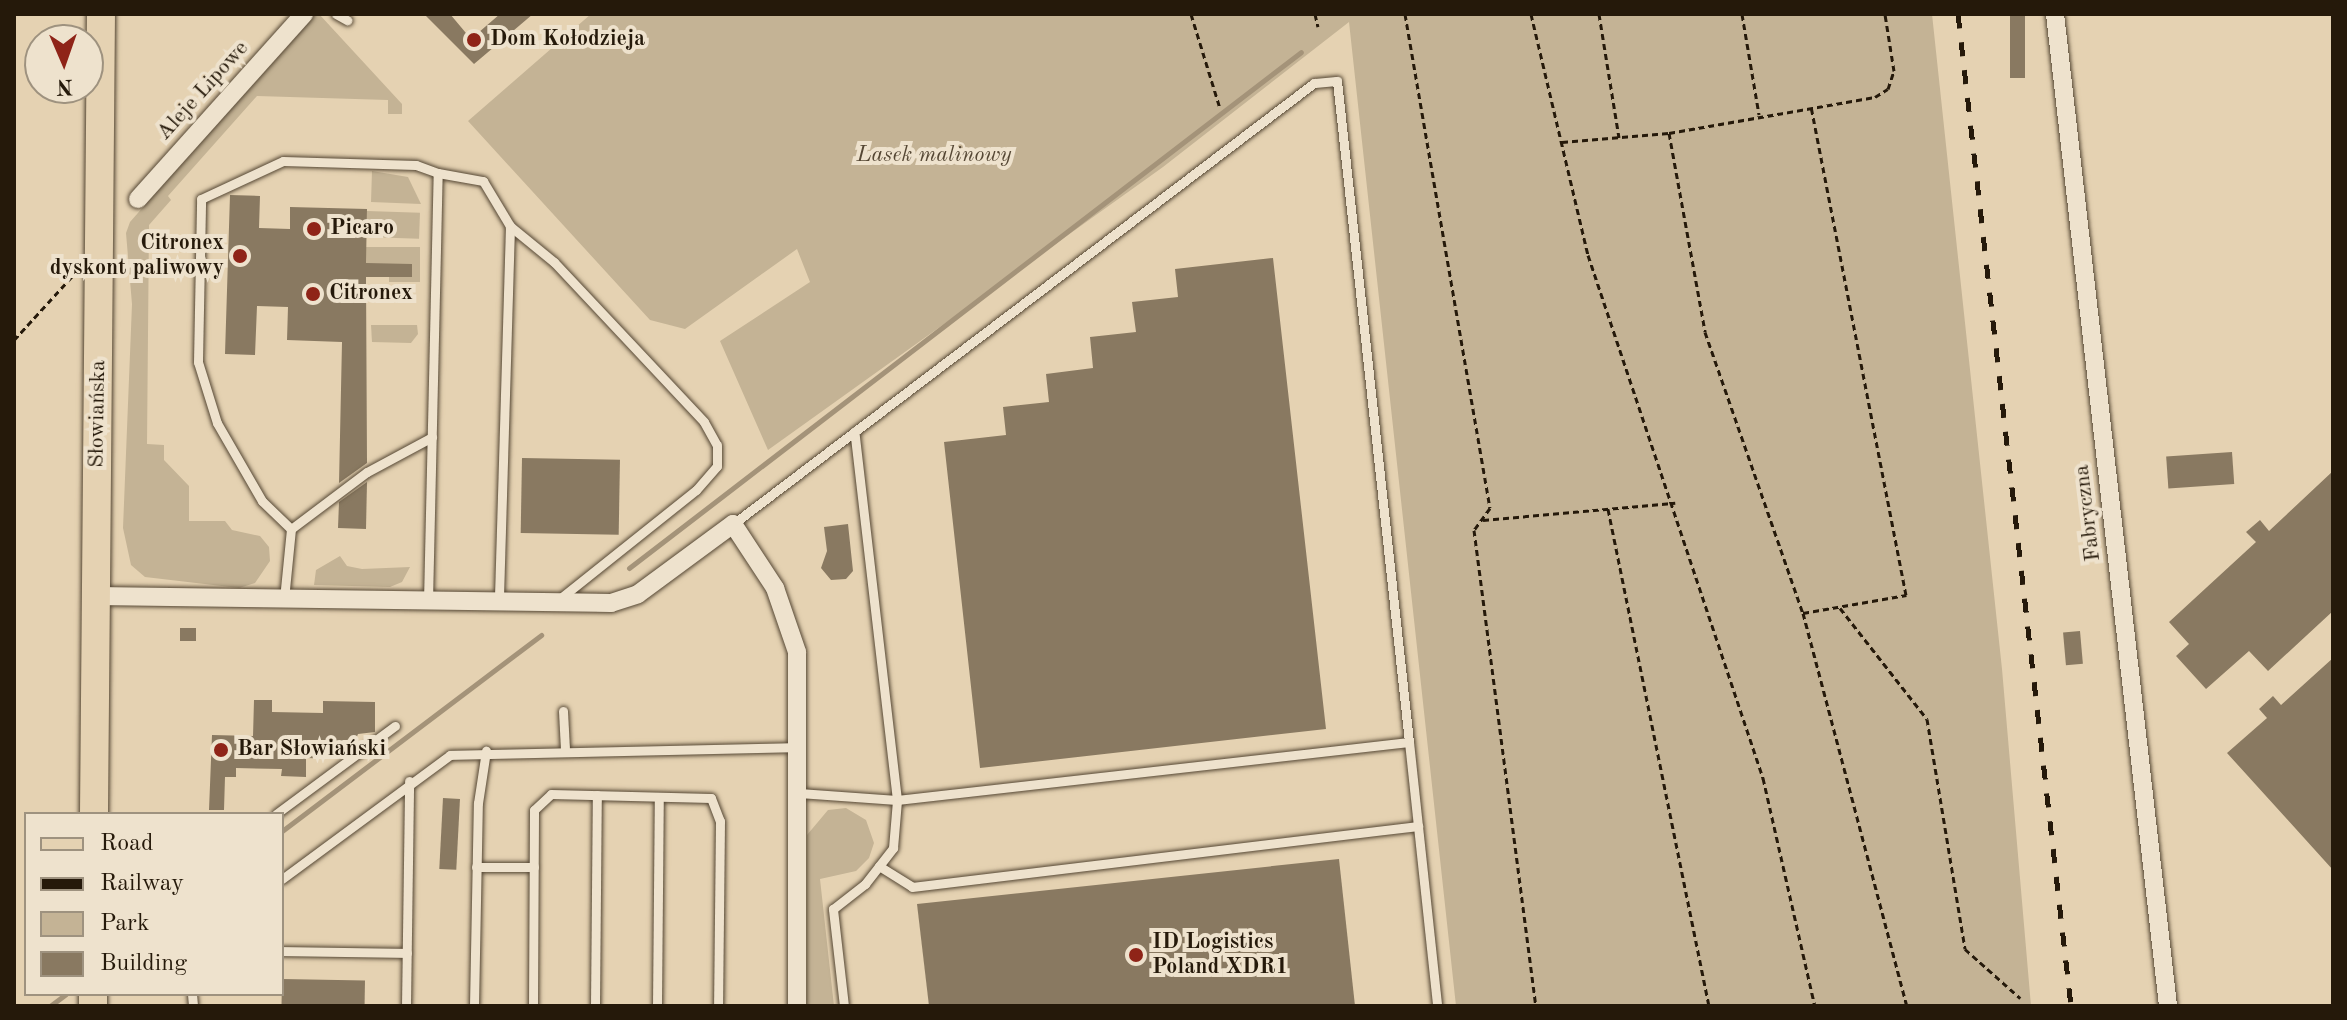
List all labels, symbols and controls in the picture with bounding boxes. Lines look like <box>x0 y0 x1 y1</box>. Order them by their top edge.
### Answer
north arrow <box>24 24 104 104</box>
place label: Dom Kołodzieja <box>490 27 645 53</box>
marker: Dom Kołodzieja <box>465 31 483 49</box>
street label: Aleje Lipowe <box>151 36 255 146</box>
text: N <box>56 75 74 97</box>
park label: Lasek malinowy <box>857 143 1011 169</box>
place label: Picaro <box>330 216 394 242</box>
marker: Picaro <box>305 220 323 238</box>
place label: Citronex dyskont paliwowy <box>50 230 224 282</box>
marker: Citronex dyskont paliwowy <box>231 247 249 265</box>
place label: Citronex <box>329 281 413 307</box>
marker: Citronex <box>304 285 322 303</box>
street label: Słowiańska <box>84 360 112 468</box>
street label: Fabryczna <box>2069 463 2107 563</box>
place label: Bar Słowiański <box>237 737 386 763</box>
marker: Bar Słowiański <box>212 741 230 759</box>
legend <box>24 812 284 996</box>
text: Road <box>100 832 153 856</box>
text: Railway <box>100 872 184 896</box>
text: Park <box>100 912 149 936</box>
place label: ID Logistics Poland XDR1 <box>1152 929 1288 980</box>
marker: ID Logistics Poland XDR1 <box>1127 946 1145 964</box>
text: Building <box>100 952 187 976</box>

